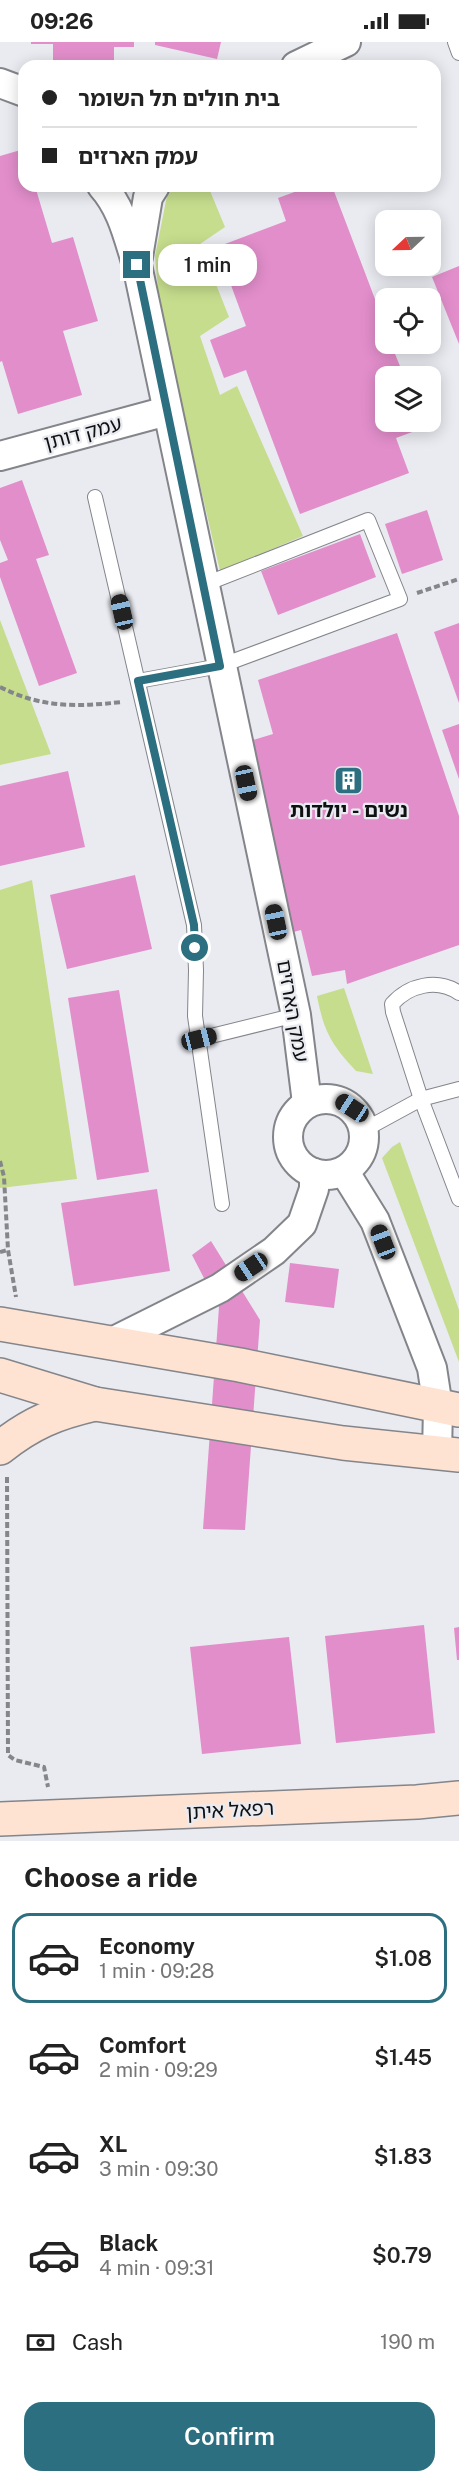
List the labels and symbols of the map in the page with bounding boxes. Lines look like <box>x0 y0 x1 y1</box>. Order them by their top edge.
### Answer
north arrow <box>375 210 441 276</box>
callout: 1 min <box>158 244 257 286</box>
route end <box>123 251 150 278</box>
street label: עמק דותן <box>41 411 125 455</box>
car <box>109 592 135 632</box>
car <box>233 764 259 802</box>
building icon: נשים - יולדות <box>333 764 365 796</box>
place label: נשים - יולדות <box>290 798 408 822</box>
car <box>263 903 289 941</box>
route start <box>181 934 208 961</box>
street label: עמק הארזים <box>272 958 314 1064</box>
car <box>179 1026 219 1052</box>
car <box>332 1091 372 1125</box>
car <box>368 1222 398 1262</box>
car <box>231 1249 271 1285</box>
street label: רפאל איתן <box>185 1796 275 1824</box>

